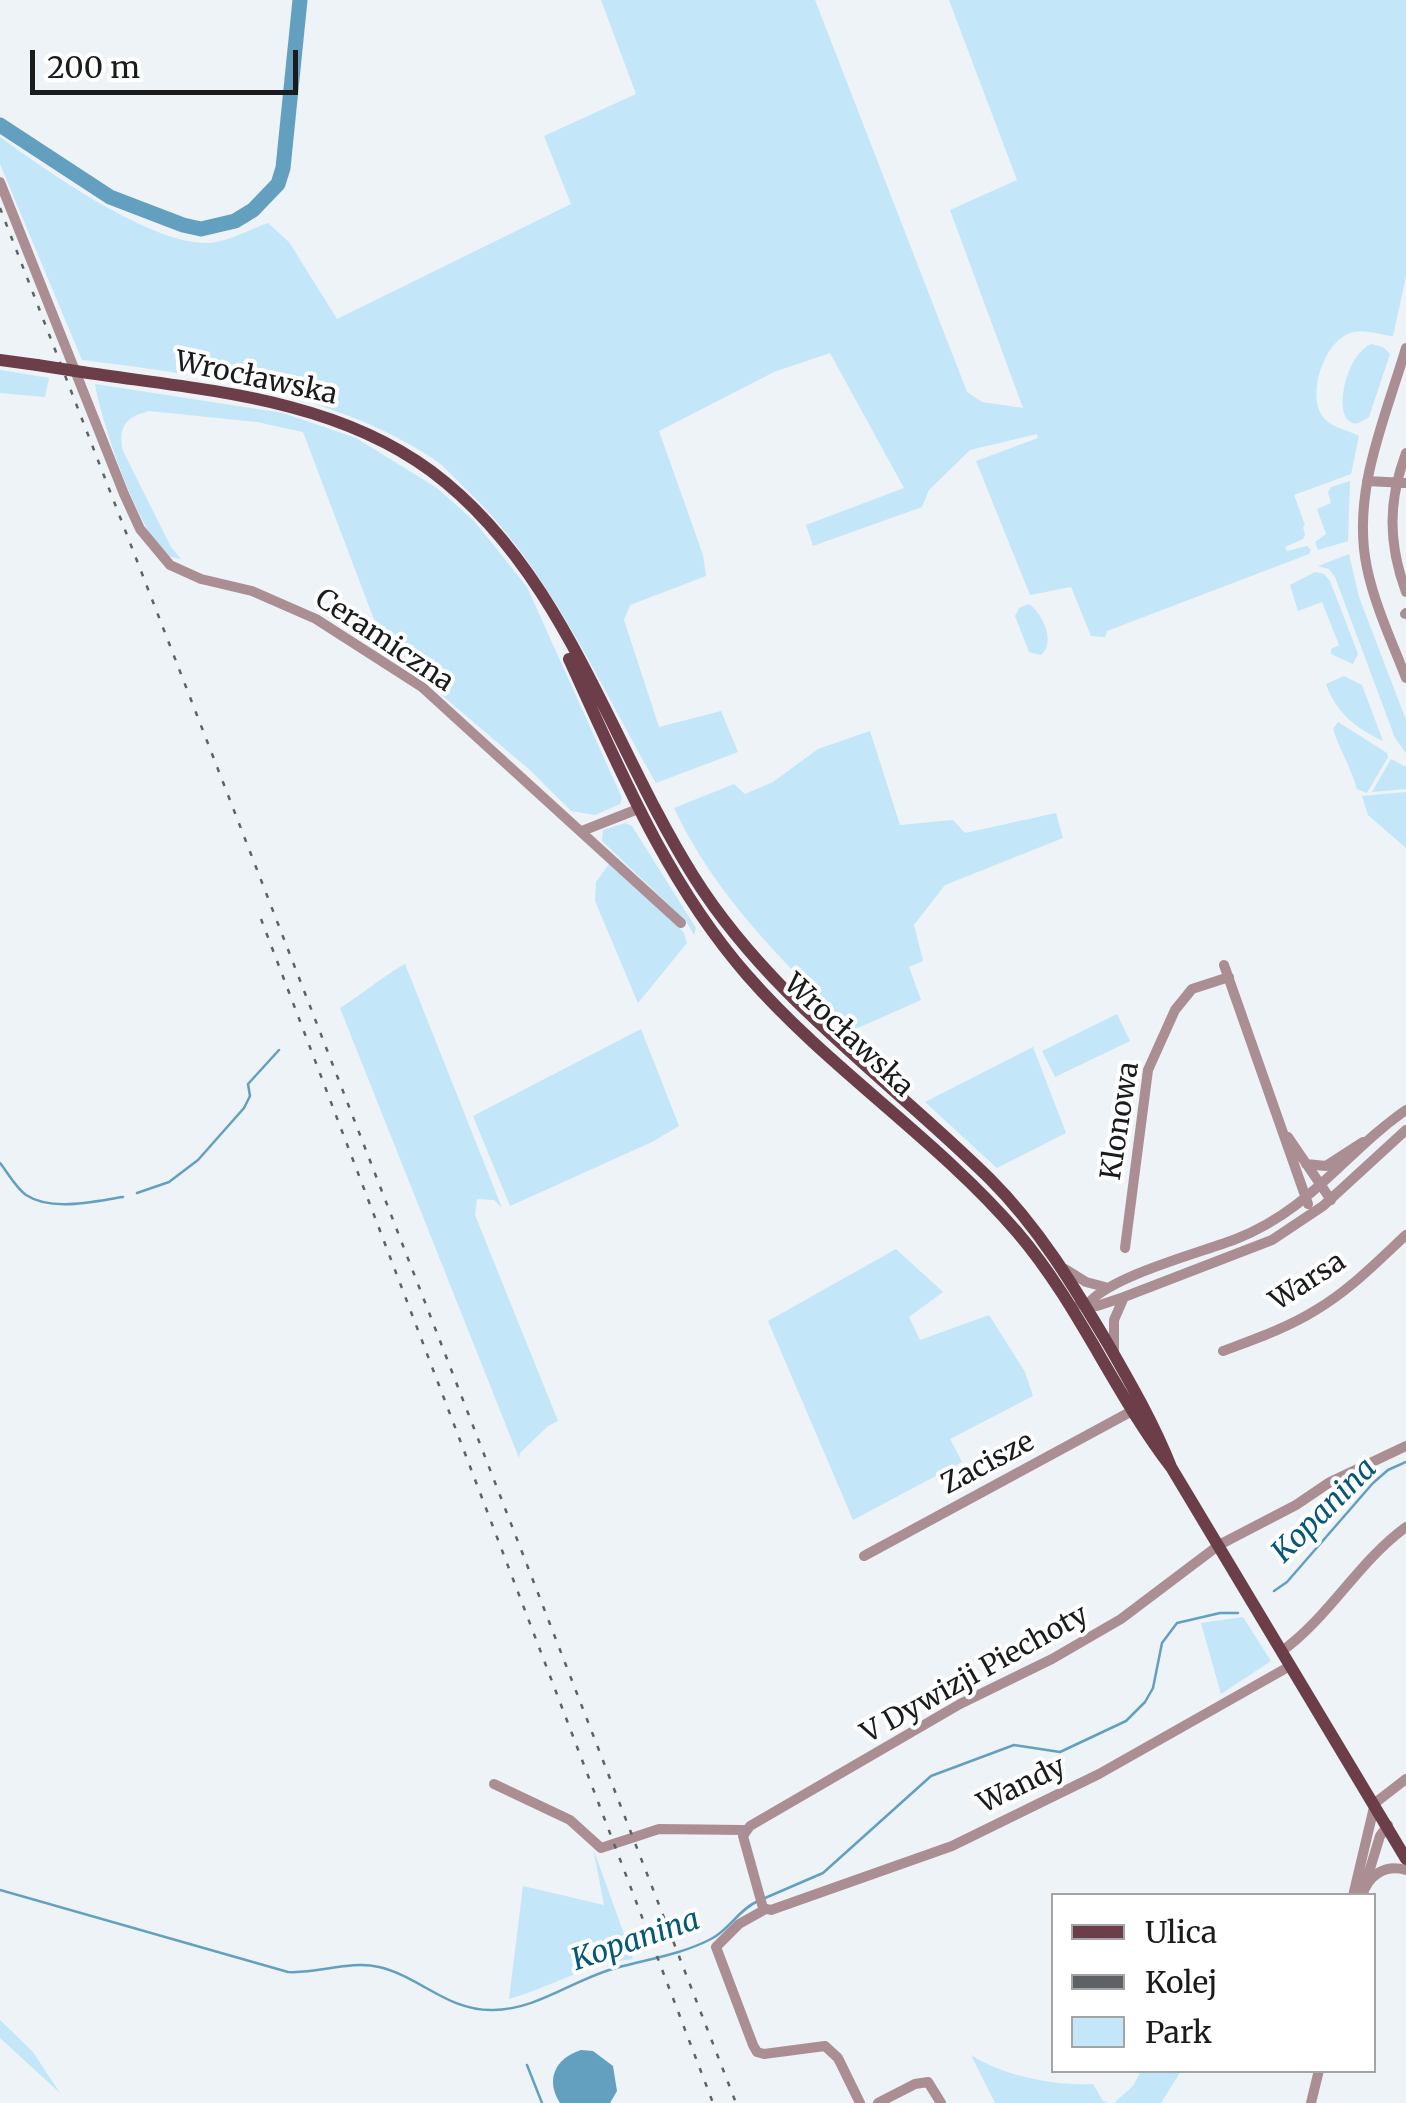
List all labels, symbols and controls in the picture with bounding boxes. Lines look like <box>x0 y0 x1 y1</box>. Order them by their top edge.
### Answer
scale bar <box>35 30 302 92</box>
text: 200 m <box>47 48 140 86</box>
street label: Wrocławska <box>172 345 340 413</box>
street label: Ceramiczna <box>308 582 460 700</box>
street label: Wrocławska <box>776 968 920 1104</box>
street label: Klonowa <box>1095 1060 1147 1182</box>
street label: Warsa <box>1264 1245 1352 1319</box>
street label: Zacisze <box>936 1426 1040 1502</box>
water label: Kopanina <box>1265 1451 1385 1571</box>
street label: V Dywizji Piechoty <box>856 1599 1094 1751</box>
street label: Wandy <box>973 1750 1071 1822</box>
legend <box>1051 1893 1376 2073</box>
water label: Kopanina <box>567 1902 705 1980</box>
text: Ulica <box>1145 1913 1217 1951</box>
text: Kolej <box>1145 1963 1218 2001</box>
text: Park <box>1145 2013 1212 2051</box>

